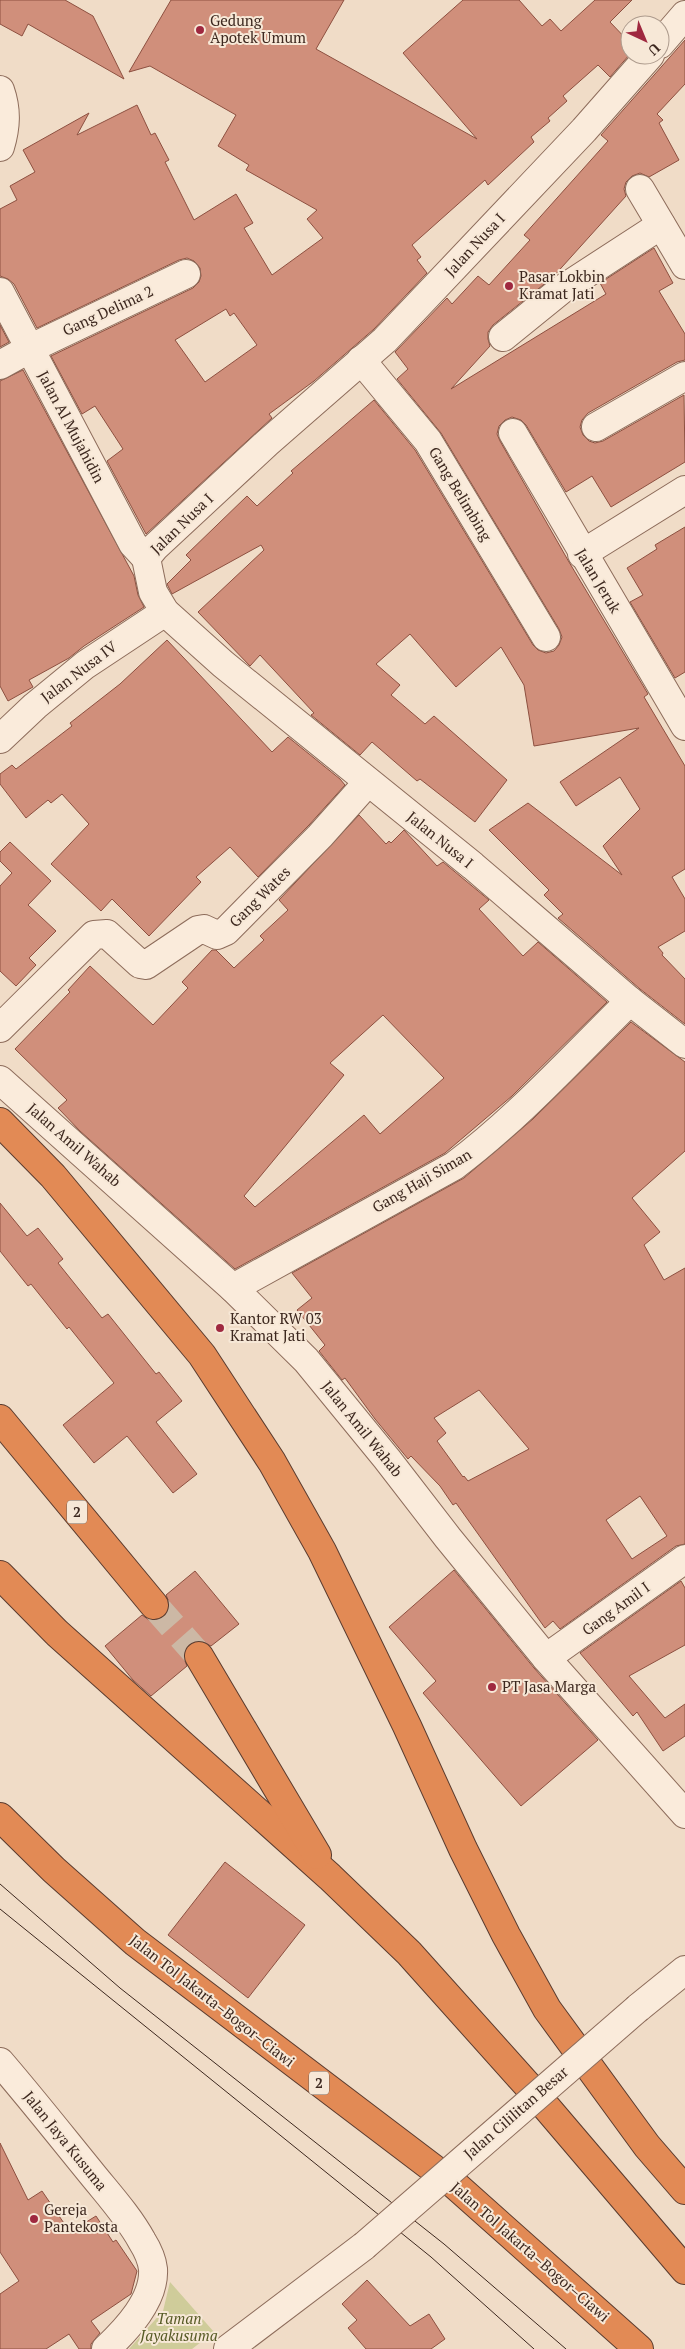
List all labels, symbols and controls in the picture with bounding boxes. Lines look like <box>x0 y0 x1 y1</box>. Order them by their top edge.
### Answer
place label: Gedung Apotek Umum <box>210 10 306 47</box>
north arrow <box>620 15 670 65</box>
marker: Gedung Apotek Umum <box>194 24 206 36</box>
text: U <box>644 39 665 60</box>
street label: Jalan Nusa I <box>440 208 509 280</box>
place label: Pasar Lokbin Kramat Jati <box>519 266 605 303</box>
street label: Gang Delima 2 <box>59 280 156 340</box>
marker: Pasar Lokbin Kramat Jati <box>503 280 515 292</box>
street label: Jalan Al Mujahidin <box>34 367 110 486</box>
street label: Gang Belimbing <box>425 443 497 545</box>
street label: Jalan Nusa I <box>146 488 217 558</box>
street label: Jalan Jeruk <box>572 544 626 617</box>
street label: Jalan Nusa IV <box>36 636 121 706</box>
street label: Jalan Nusa I <box>403 806 478 872</box>
street label: Gang Wates <box>224 861 294 931</box>
street label: Jalan Amil Wahab <box>24 1098 126 1191</box>
street label: Gang Haji Siman <box>368 1144 475 1217</box>
place label: Kantor RW 03 Kramat Jati <box>230 1308 322 1345</box>
marker: Kantor RW 03 Kramat Jati <box>214 1322 226 1334</box>
street label: Jalan Amil Wahab <box>318 1376 408 1481</box>
road number: 2 <box>67 1500 87 1524</box>
street label: Gang Amil I <box>577 1577 653 1640</box>
place label: PT Jasa Marga <box>502 1676 597 1696</box>
marker: PT Jasa Marga <box>486 1681 498 1693</box>
street label: Jalan Tol Jakarta–Bogor–Ciawi <box>126 1930 299 2071</box>
street label: Jalan Cililitan Besar <box>459 2061 572 2163</box>
road number: 2 <box>309 2072 329 2094</box>
street label: Jalan Jaya Kusuma <box>19 2086 112 2195</box>
street label: Jalan Tol Jakarta–Bogor–Ciawi <box>447 2177 614 2326</box>
place label: Gereja Pantekosta <box>44 2199 118 2236</box>
marker: Gereja Pantekosta <box>28 2213 40 2225</box>
park label: Taman Jayakusuma <box>139 2308 218 2345</box>

